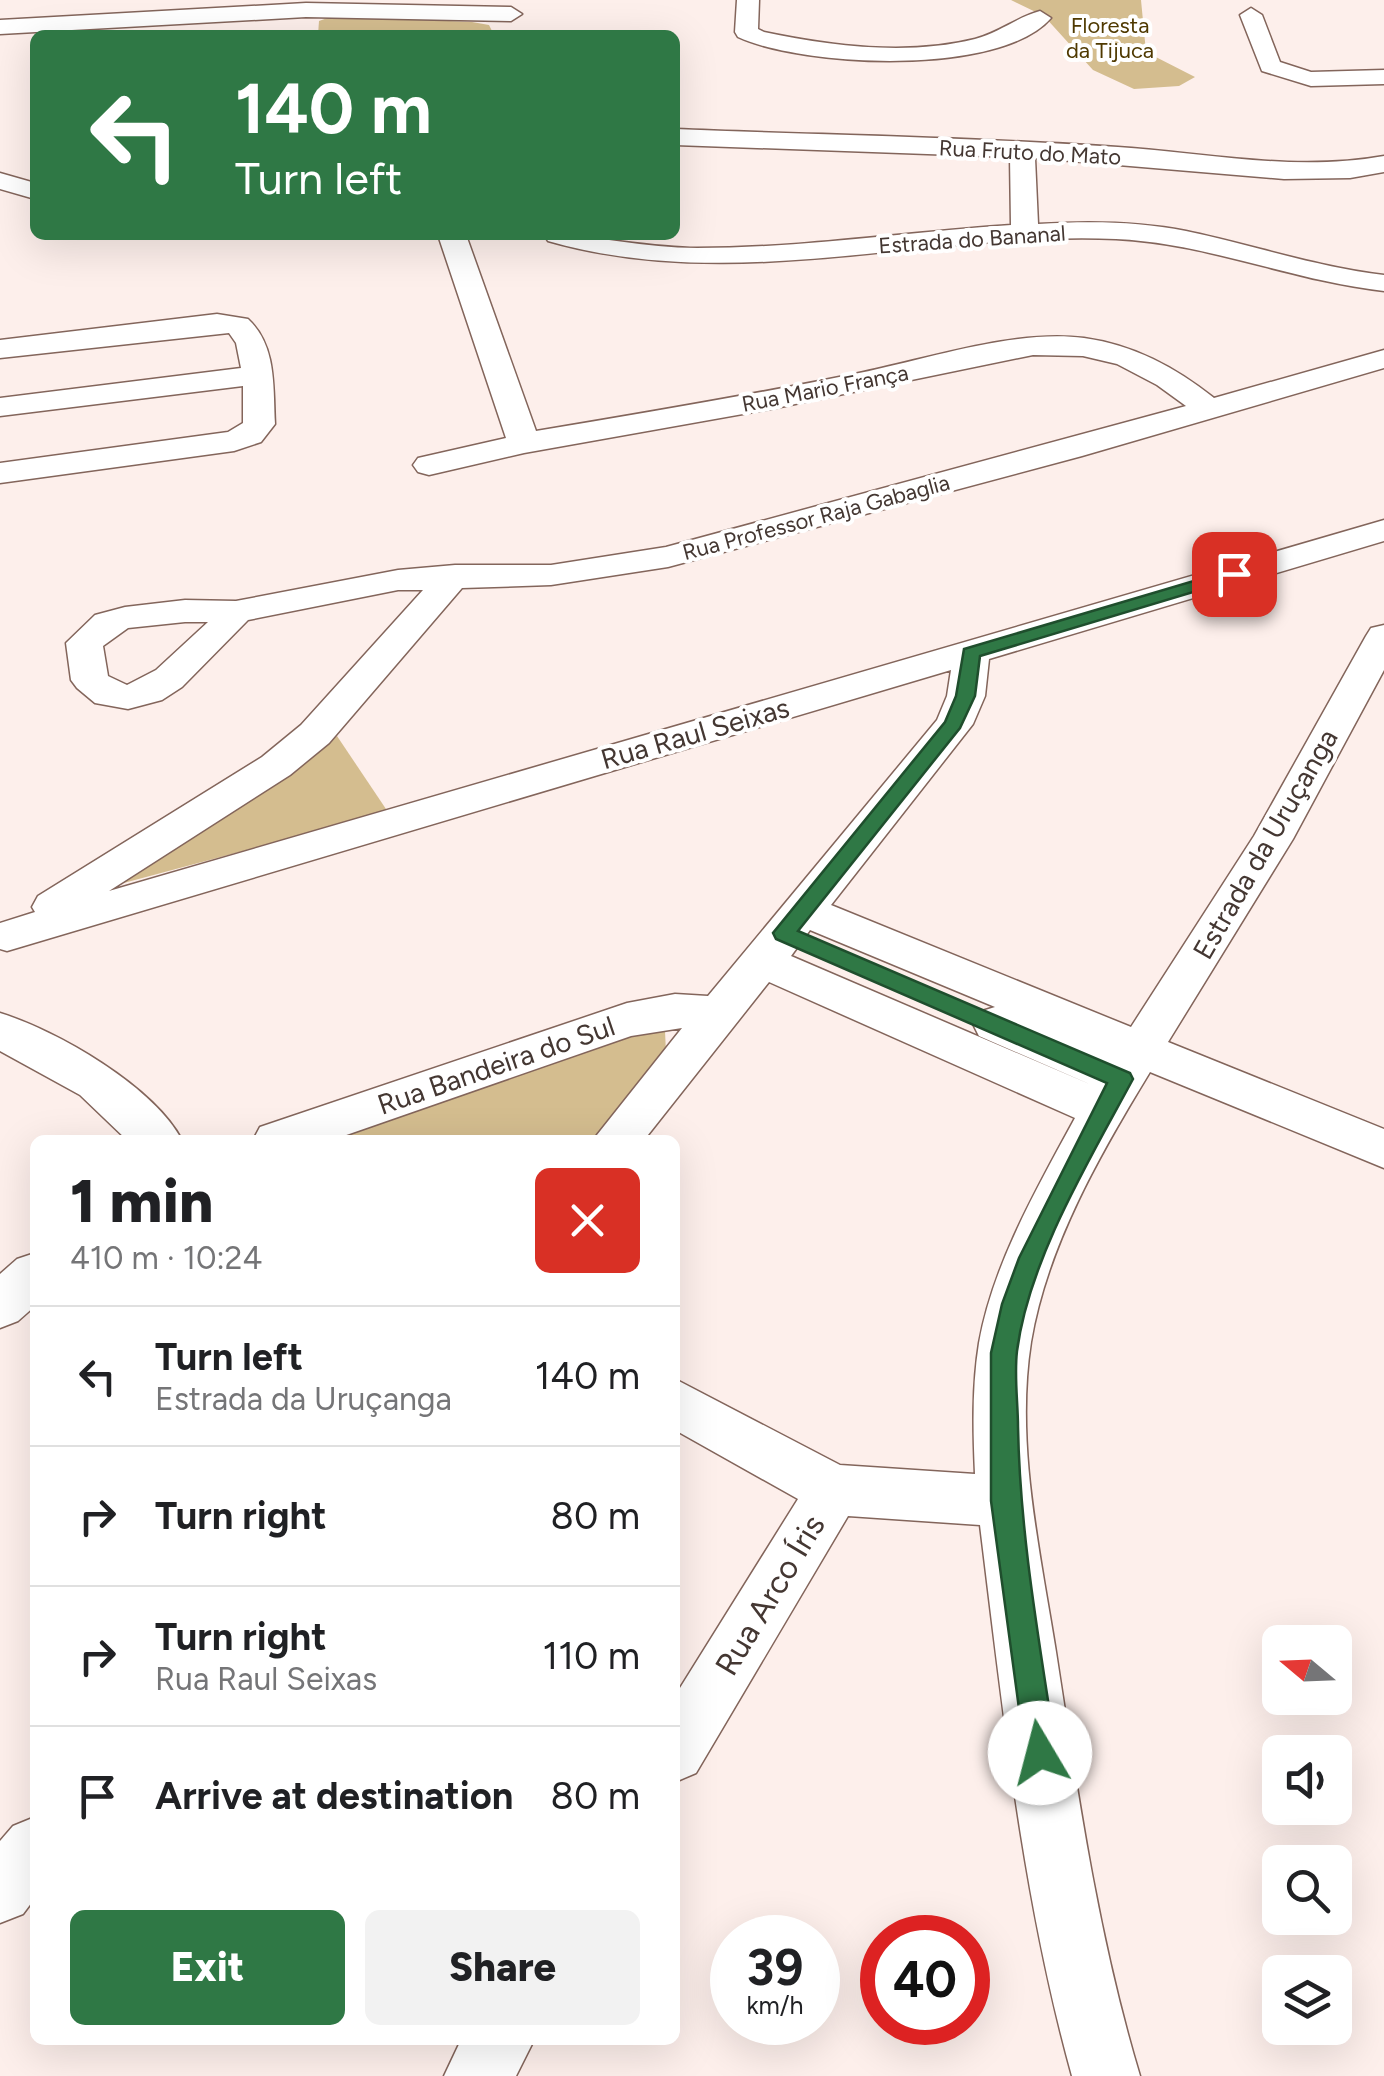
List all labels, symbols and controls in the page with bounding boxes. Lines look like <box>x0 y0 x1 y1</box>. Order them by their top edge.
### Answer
park label: Floresta da Tijuca <box>1066 12 1154 64</box>
text: 140 m <box>235 66 432 151</box>
icon: left <box>70 70 200 200</box>
street label: Rua Fruto do Mato <box>938 134 1122 171</box>
text: Turn left <box>235 151 402 205</box>
street label: Estrada do Bananal <box>878 219 1066 260</box>
street label: Rua Mario França <box>740 359 911 418</box>
street label: Rua Professor Raja Gabaglia <box>680 469 953 566</box>
pin <box>1192 532 1277 617</box>
icon: arrive <box>1207 547 1262 602</box>
street label: Rua Raul Seixas <box>597 690 793 776</box>
street label: Estrada da Uruçanga <box>1185 723 1345 965</box>
street label: Rua Bandeira do Sul <box>373 1008 619 1122</box>
text: 1 min <box>70 1165 213 1237</box>
button: close <box>535 1168 640 1273</box>
text: 410 m · 10:24 <box>70 1239 262 1277</box>
text: Turn left <box>155 1334 303 1380</box>
icon: left <box>70 1349 125 1404</box>
text: 140 m <box>535 1353 640 1399</box>
text: Estrada da Uruçanga <box>155 1380 452 1418</box>
icon: right <box>70 1489 125 1544</box>
text: Turn right <box>155 1493 327 1539</box>
text: 80 m <box>551 1493 640 1539</box>
street label: Rua Arco Íris <box>707 1508 833 1682</box>
text: Turn right <box>155 1614 327 1660</box>
north arrow <box>1262 1625 1352 1715</box>
map controls <box>1262 1625 1352 2045</box>
icon: right <box>70 1629 125 1684</box>
text: 110 m <box>543 1633 640 1679</box>
text: Rua Raul Seixas <box>155 1660 377 1698</box>
position arrow <box>988 1701 1092 1805</box>
button: sound <box>1262 1735 1352 1825</box>
icon: arrive <box>70 1769 125 1824</box>
text: Arrive at destination <box>155 1773 513 1819</box>
text: 80 m <box>551 1773 640 1819</box>
button: search <box>1262 1845 1352 1935</box>
button: Exit <box>70 1910 345 2025</box>
button: Share <box>365 1910 640 2025</box>
speed limit sign: 40 <box>860 1915 990 2045</box>
text: 39 <box>747 1937 803 1998</box>
button: layers <box>1262 1955 1352 2045</box>
text: km/h <box>746 1990 804 2020</box>

